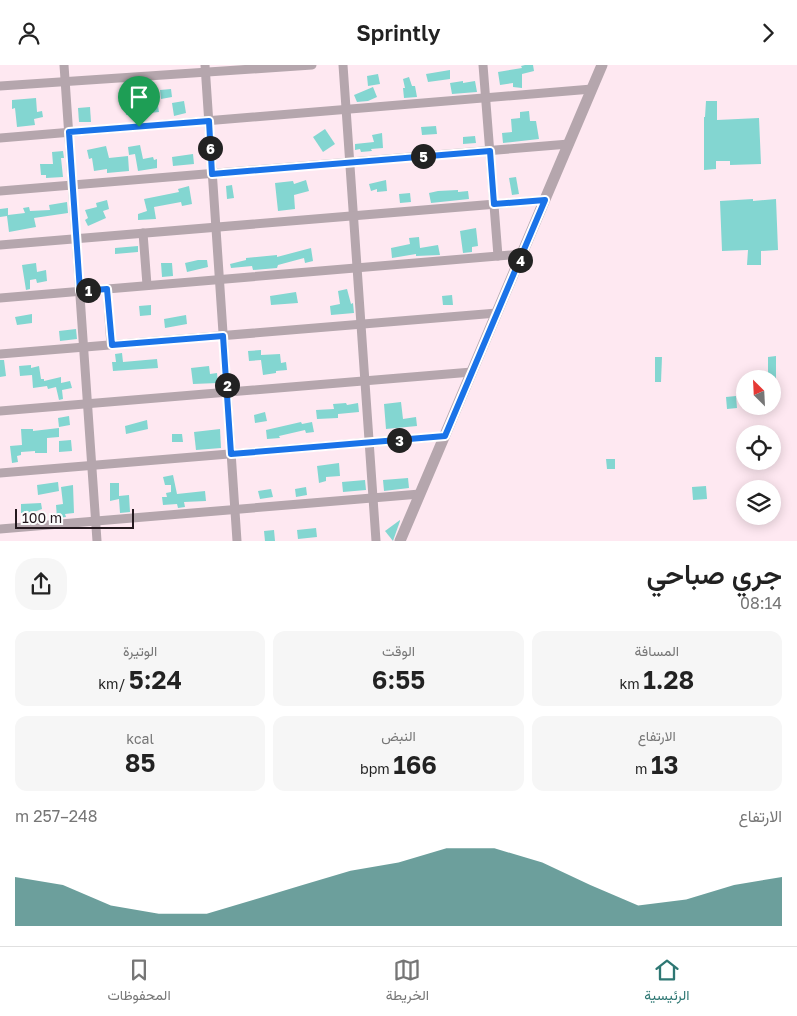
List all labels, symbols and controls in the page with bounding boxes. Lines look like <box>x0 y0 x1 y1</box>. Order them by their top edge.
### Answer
icon: person <box>15 19 43 47</box>
text: Sprintly <box>356 19 441 46</box>
icon: forward <box>754 19 782 47</box>
pin <box>118 76 160 127</box>
icon: arrive <box>125 83 153 111</box>
pin: 6 <box>198 135 222 161</box>
text: 6 <box>206 140 215 157</box>
pin: 5 <box>410 143 436 169</box>
text: 5 <box>419 148 428 165</box>
pin: 4 <box>508 247 532 273</box>
text: 4 <box>516 252 525 269</box>
pin: 1 <box>76 277 100 303</box>
text: 1 <box>85 282 92 299</box>
north arrow <box>736 370 781 415</box>
map controls <box>736 370 781 525</box>
pin: 2 <box>214 373 240 397</box>
text: 2 <box>223 377 232 394</box>
button: locate <box>736 425 781 470</box>
pin: 3 <box>386 427 412 453</box>
text: 3 <box>395 432 404 449</box>
button: layers <box>736 480 781 525</box>
scale bar <box>15 506 134 529</box>
text: 100 m <box>22 509 62 526</box>
text: جري صباحي <box>647 557 782 590</box>
button: share <box>15 558 67 610</box>
text: 08:14 <box>740 593 782 613</box>
text: الوتيرة <box>123 642 157 659</box>
text: الوقت <box>382 642 415 659</box>
text: المسافة <box>635 642 679 659</box>
text: 5:24 <box>129 664 182 695</box>
text: 6:55 <box>372 664 425 695</box>
text: 1.28 <box>643 664 694 695</box>
text: /km <box>98 675 129 692</box>
text: km <box>619 675 643 692</box>
text: النبض <box>381 727 416 744</box>
text: الارتفاع <box>638 727 676 744</box>
text: kcal <box>126 730 154 747</box>
text: 85 <box>125 747 156 778</box>
text: 166 <box>393 749 437 780</box>
text: 13 <box>651 749 679 780</box>
text: bpm <box>360 760 393 777</box>
text: m <box>635 760 651 777</box>
text: 248–257 m <box>15 806 98 826</box>
text: الارتفاع <box>739 806 782 826</box>
tab: المحفوظات <box>108 956 171 1008</box>
tab: الخريطة <box>386 956 429 1008</box>
tab: الرئيسية <box>644 956 689 1008</box>

